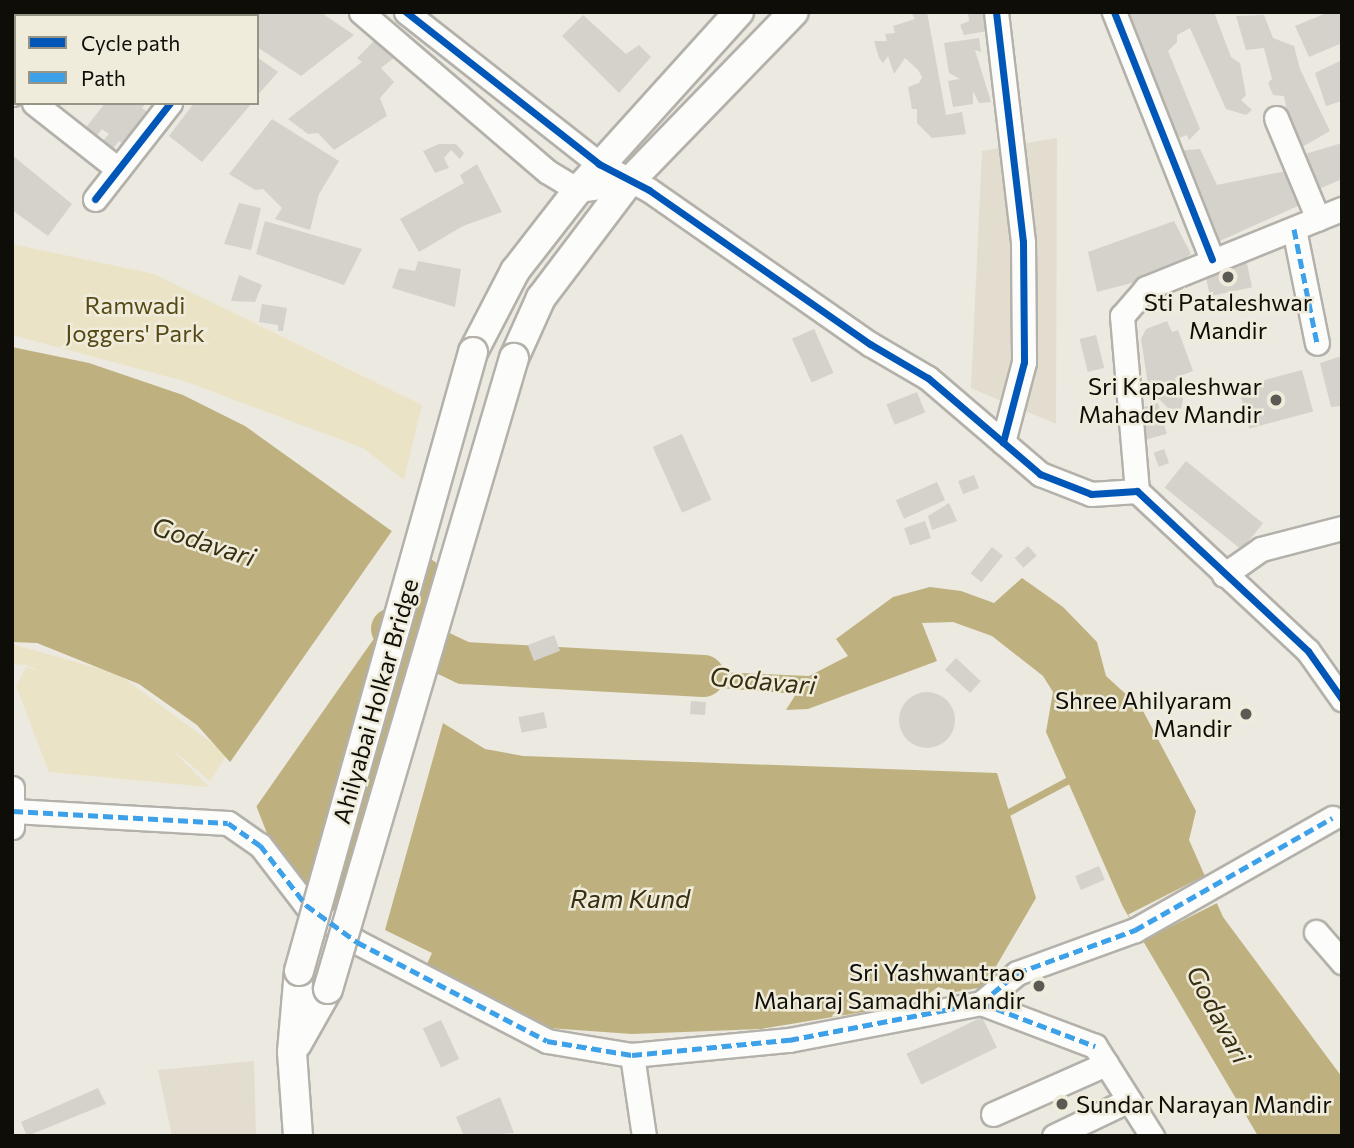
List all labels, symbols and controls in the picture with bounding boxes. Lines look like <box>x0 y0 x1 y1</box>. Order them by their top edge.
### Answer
legend <box>14 14 259 105</box>
text: Cycle path <box>81 30 180 55</box>
text: Path <box>81 65 126 90</box>
marker: Sti Pataleshwar Mandir <box>1220 269 1236 285</box>
place label: Sti Pataleshwar Mandir <box>1144 288 1312 344</box>
park label: Ramwadi Joggers' Park <box>65 291 205 347</box>
place label: Sri Kapaleshwar Mahadev Mandir <box>1079 372 1262 428</box>
marker: Sri Kapaleshwar Mahadev Mandir <box>1268 392 1284 408</box>
water label: Godavari <box>149 510 259 572</box>
street label: Ahilyabai Holkar Bridge <box>326 575 424 827</box>
water label: Godavari <box>709 660 817 700</box>
place label: Shree Ahilyaram Mandir <box>1055 686 1232 742</box>
marker: Shree Ahilyaram Mandir <box>1238 706 1254 722</box>
water label: Ram Kund <box>570 882 690 914</box>
place label: Sri Yashwantrao Maharaj Samadhi Mandir <box>754 958 1025 1014</box>
water label: Godavari <box>1180 960 1258 1068</box>
marker: Sri Yashwantrao Maharaj Samadhi Mandir <box>1031 978 1047 994</box>
place label: Sundar Narayan Mandir <box>1076 1090 1332 1118</box>
marker: Sundar Narayan Mandir <box>1054 1096 1070 1112</box>

